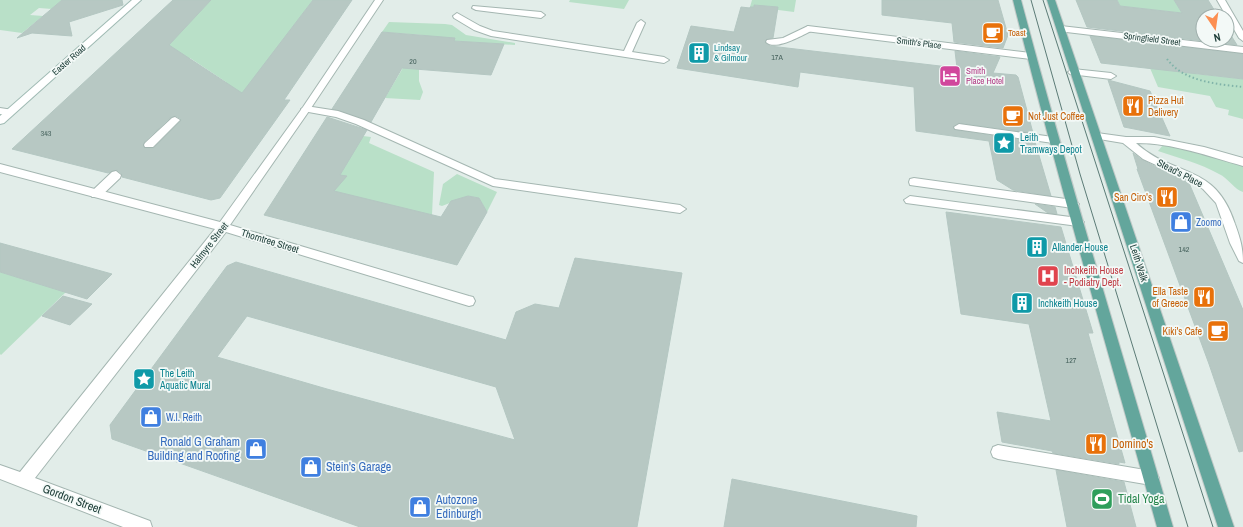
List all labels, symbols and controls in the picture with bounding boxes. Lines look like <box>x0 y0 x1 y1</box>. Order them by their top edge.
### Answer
north arrow <box>1195 8 1235 48</box>
cafe icon: Toast <box>980 20 1006 46</box>
place label: Toast <box>1008 27 1026 39</box>
street label: Springfield Street <box>1123 30 1181 48</box>
text: N <box>1213 30 1222 45</box>
street label: Smith's Place <box>896 34 942 52</box>
building icon: Lindsay & Gilmour <box>686 40 712 66</box>
street label: Easter Road <box>50 42 88 78</box>
place label: Lindsay & Gilmour <box>714 42 748 64</box>
house number: 17A <box>771 52 783 62</box>
house number: 20 <box>409 56 417 66</box>
hotel icon: Smith Place Hotel <box>937 63 963 89</box>
place label: Smith Place Hotel <box>966 65 1004 87</box>
restaurant icon: Pizza Hut Delivery <box>1120 93 1146 119</box>
place label: Pizza Hut Delivery <box>1148 94 1184 119</box>
cafe icon: Not Just Coffee <box>1000 103 1026 129</box>
place label: Not Just Coffee <box>1028 110 1085 123</box>
house number: 343 <box>41 128 52 138</box>
place icon: Leith Tramways Depot <box>991 130 1017 156</box>
place label: Leith Tramways Depot <box>1020 131 1082 156</box>
street label: Stead's Place <box>1155 156 1206 190</box>
restaurant icon: San Ciro's <box>1154 184 1180 210</box>
place label: San Ciro's <box>1114 191 1152 204</box>
shop icon: Zoomo <box>1168 209 1194 235</box>
place label: Zoomo <box>1196 216 1222 229</box>
street label: Halmyre Street <box>187 219 231 271</box>
street label: Thorntree Street <box>240 226 301 256</box>
building icon: Allander House <box>1024 234 1050 260</box>
place label: Allander House <box>1051 241 1109 254</box>
street label: Leith Walk <box>1127 243 1151 284</box>
house number: 142 <box>1179 244 1190 254</box>
hospital icon: Inchkeith House - Podiatry Dept. <box>1035 263 1061 289</box>
place label: Inchkeith House - Podiatry Dept. <box>1064 264 1124 289</box>
restaurant icon: Ella Taste of Greece <box>1191 284 1217 310</box>
place label: Ella Taste of Greece <box>1152 285 1188 310</box>
building icon: Inchkeith House <box>1009 290 1035 316</box>
place label: Inchkeith House <box>1038 297 1098 310</box>
cafe icon: Kiki's Cafe <box>1205 318 1231 344</box>
place label: Kiki's Cafe <box>1163 325 1202 338</box>
house number: 127 <box>1066 355 1077 365</box>
place icon: The Leith Aquatic Mural <box>131 366 157 392</box>
place label: The Leith Aquatic Mural <box>159 367 211 392</box>
shop icon: W.I. Reith <box>138 404 164 430</box>
place label: W.I. Reith <box>166 411 202 424</box>
restaurant icon: Domino's <box>1083 431 1109 457</box>
place label: Ronald G Graham Building and Roofing <box>148 434 241 464</box>
shop icon: Ronald G Graham Building and Roofing <box>243 436 269 462</box>
place label: Domino's <box>1112 436 1153 452</box>
shop icon: Stein's Garage <box>298 454 324 480</box>
place label: Stein's Garage <box>326 459 391 475</box>
street label: Gordon Street <box>40 480 104 518</box>
sports icon: Tidal Yoga <box>1089 486 1115 512</box>
place label: Tidal Yoga <box>1118 491 1165 507</box>
place label: Autozone Edinburgh <box>435 492 481 522</box>
shop icon: Autozone Edinburgh <box>407 494 433 520</box>

